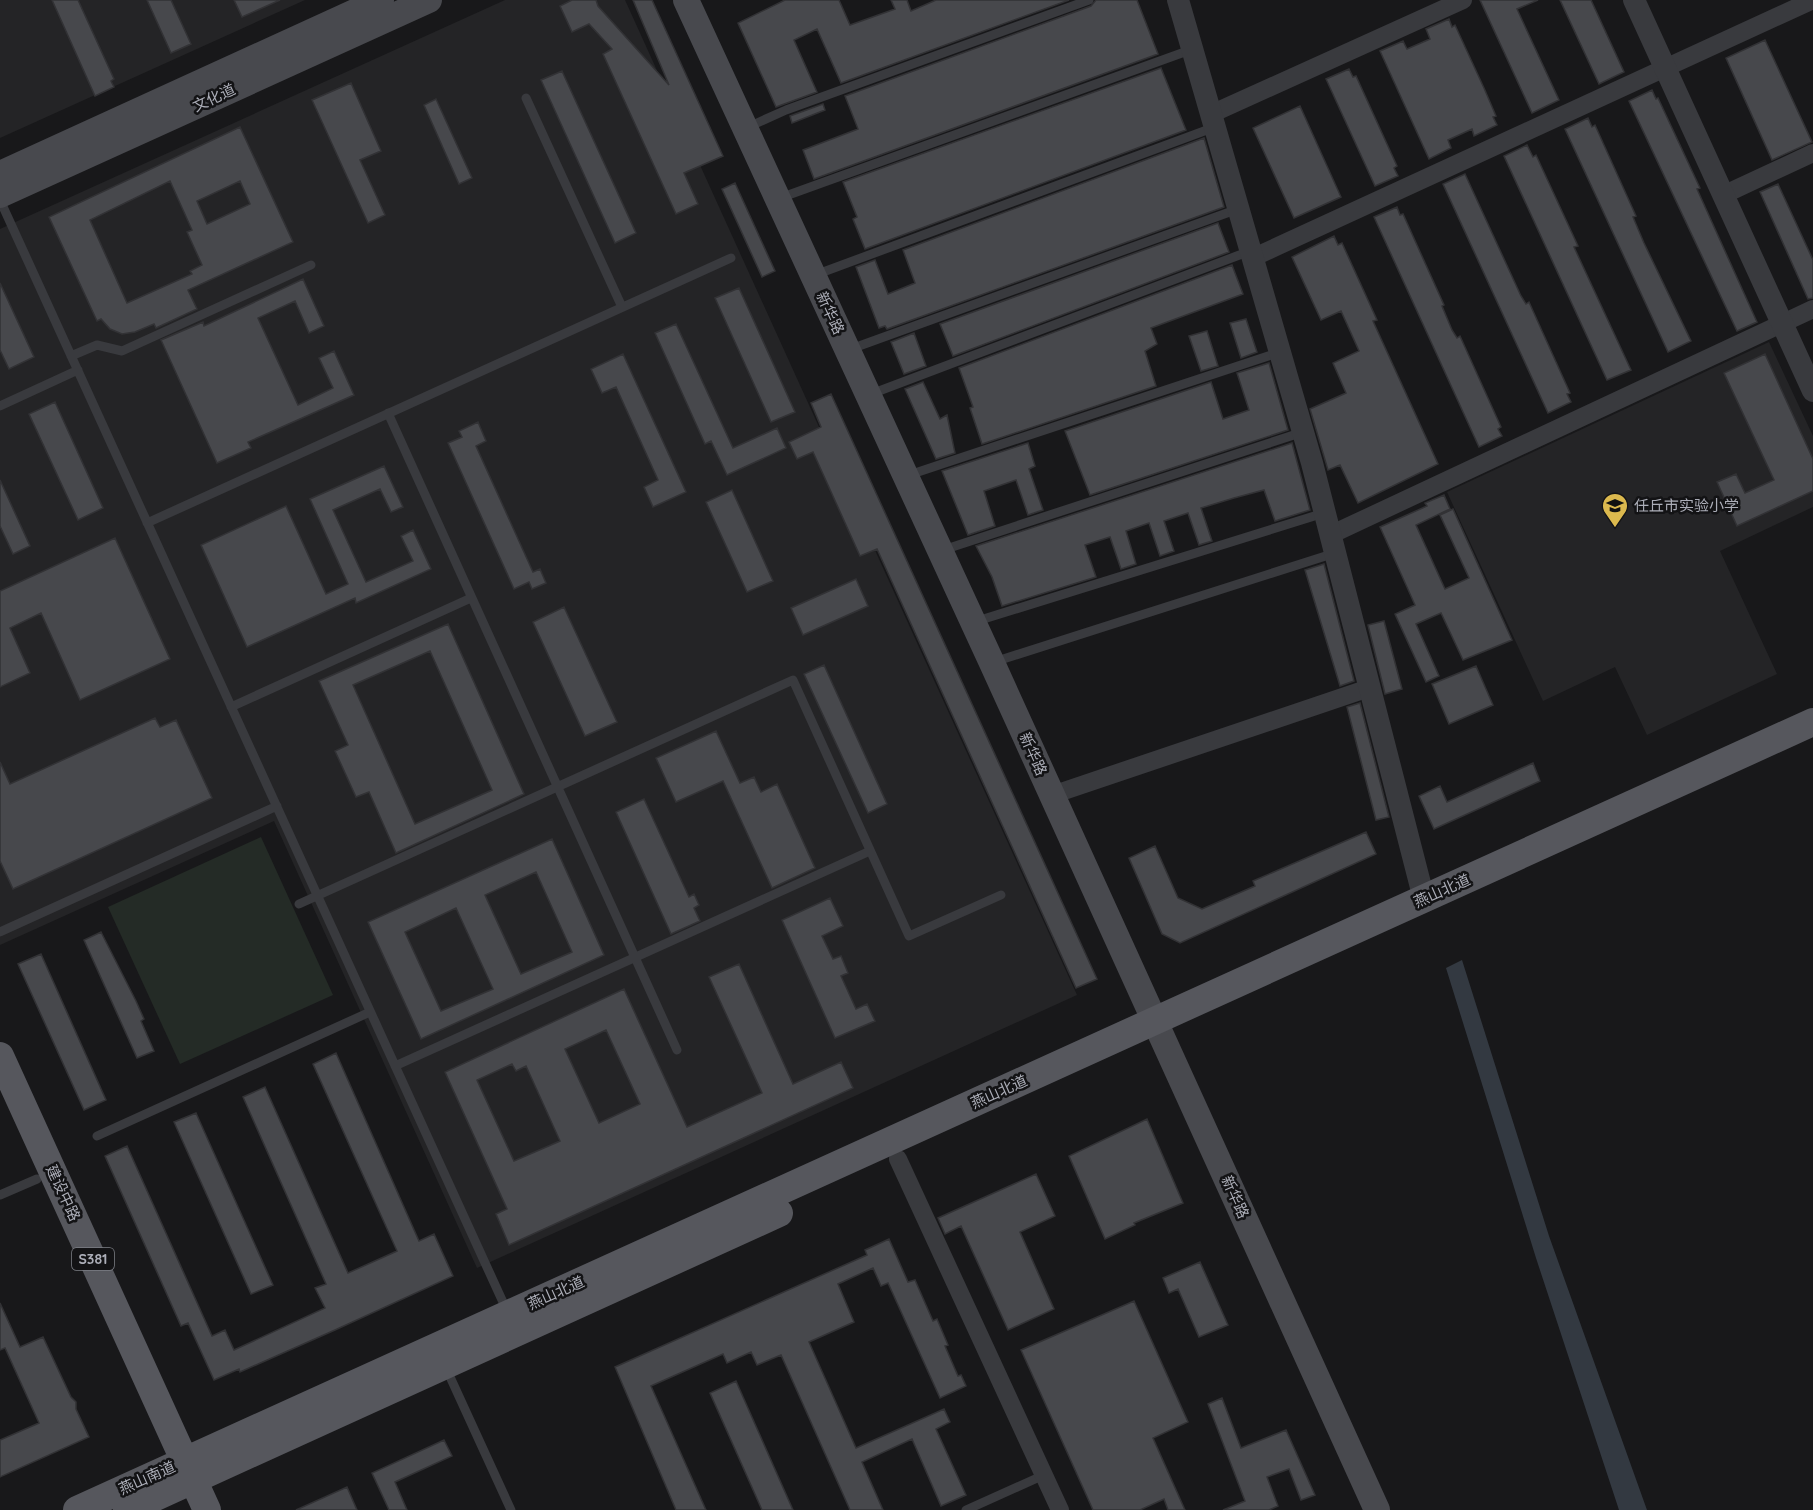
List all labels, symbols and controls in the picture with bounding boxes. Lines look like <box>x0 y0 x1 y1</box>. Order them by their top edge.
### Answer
street label: 文化道 <box>189 79 238 116</box>
street label: 新华路 <box>812 288 849 337</box>
school or university icon: 任丘市实验小学 <box>1600 491 1630 529</box>
place label: 任丘市实验小学 <box>1634 496 1739 515</box>
street label: 新华路 <box>1016 729 1051 778</box>
street label: 燕山北道 <box>1411 870 1473 911</box>
street label: 燕山北道 <box>968 1071 1030 1112</box>
street label: 建设中路 <box>42 1162 85 1224</box>
street label: 新华路 <box>1218 1172 1253 1221</box>
road number: S381 <box>72 1248 114 1270</box>
street label: 燕山北道 <box>525 1272 587 1313</box>
street label: 燕山南道 <box>116 1457 178 1498</box>

